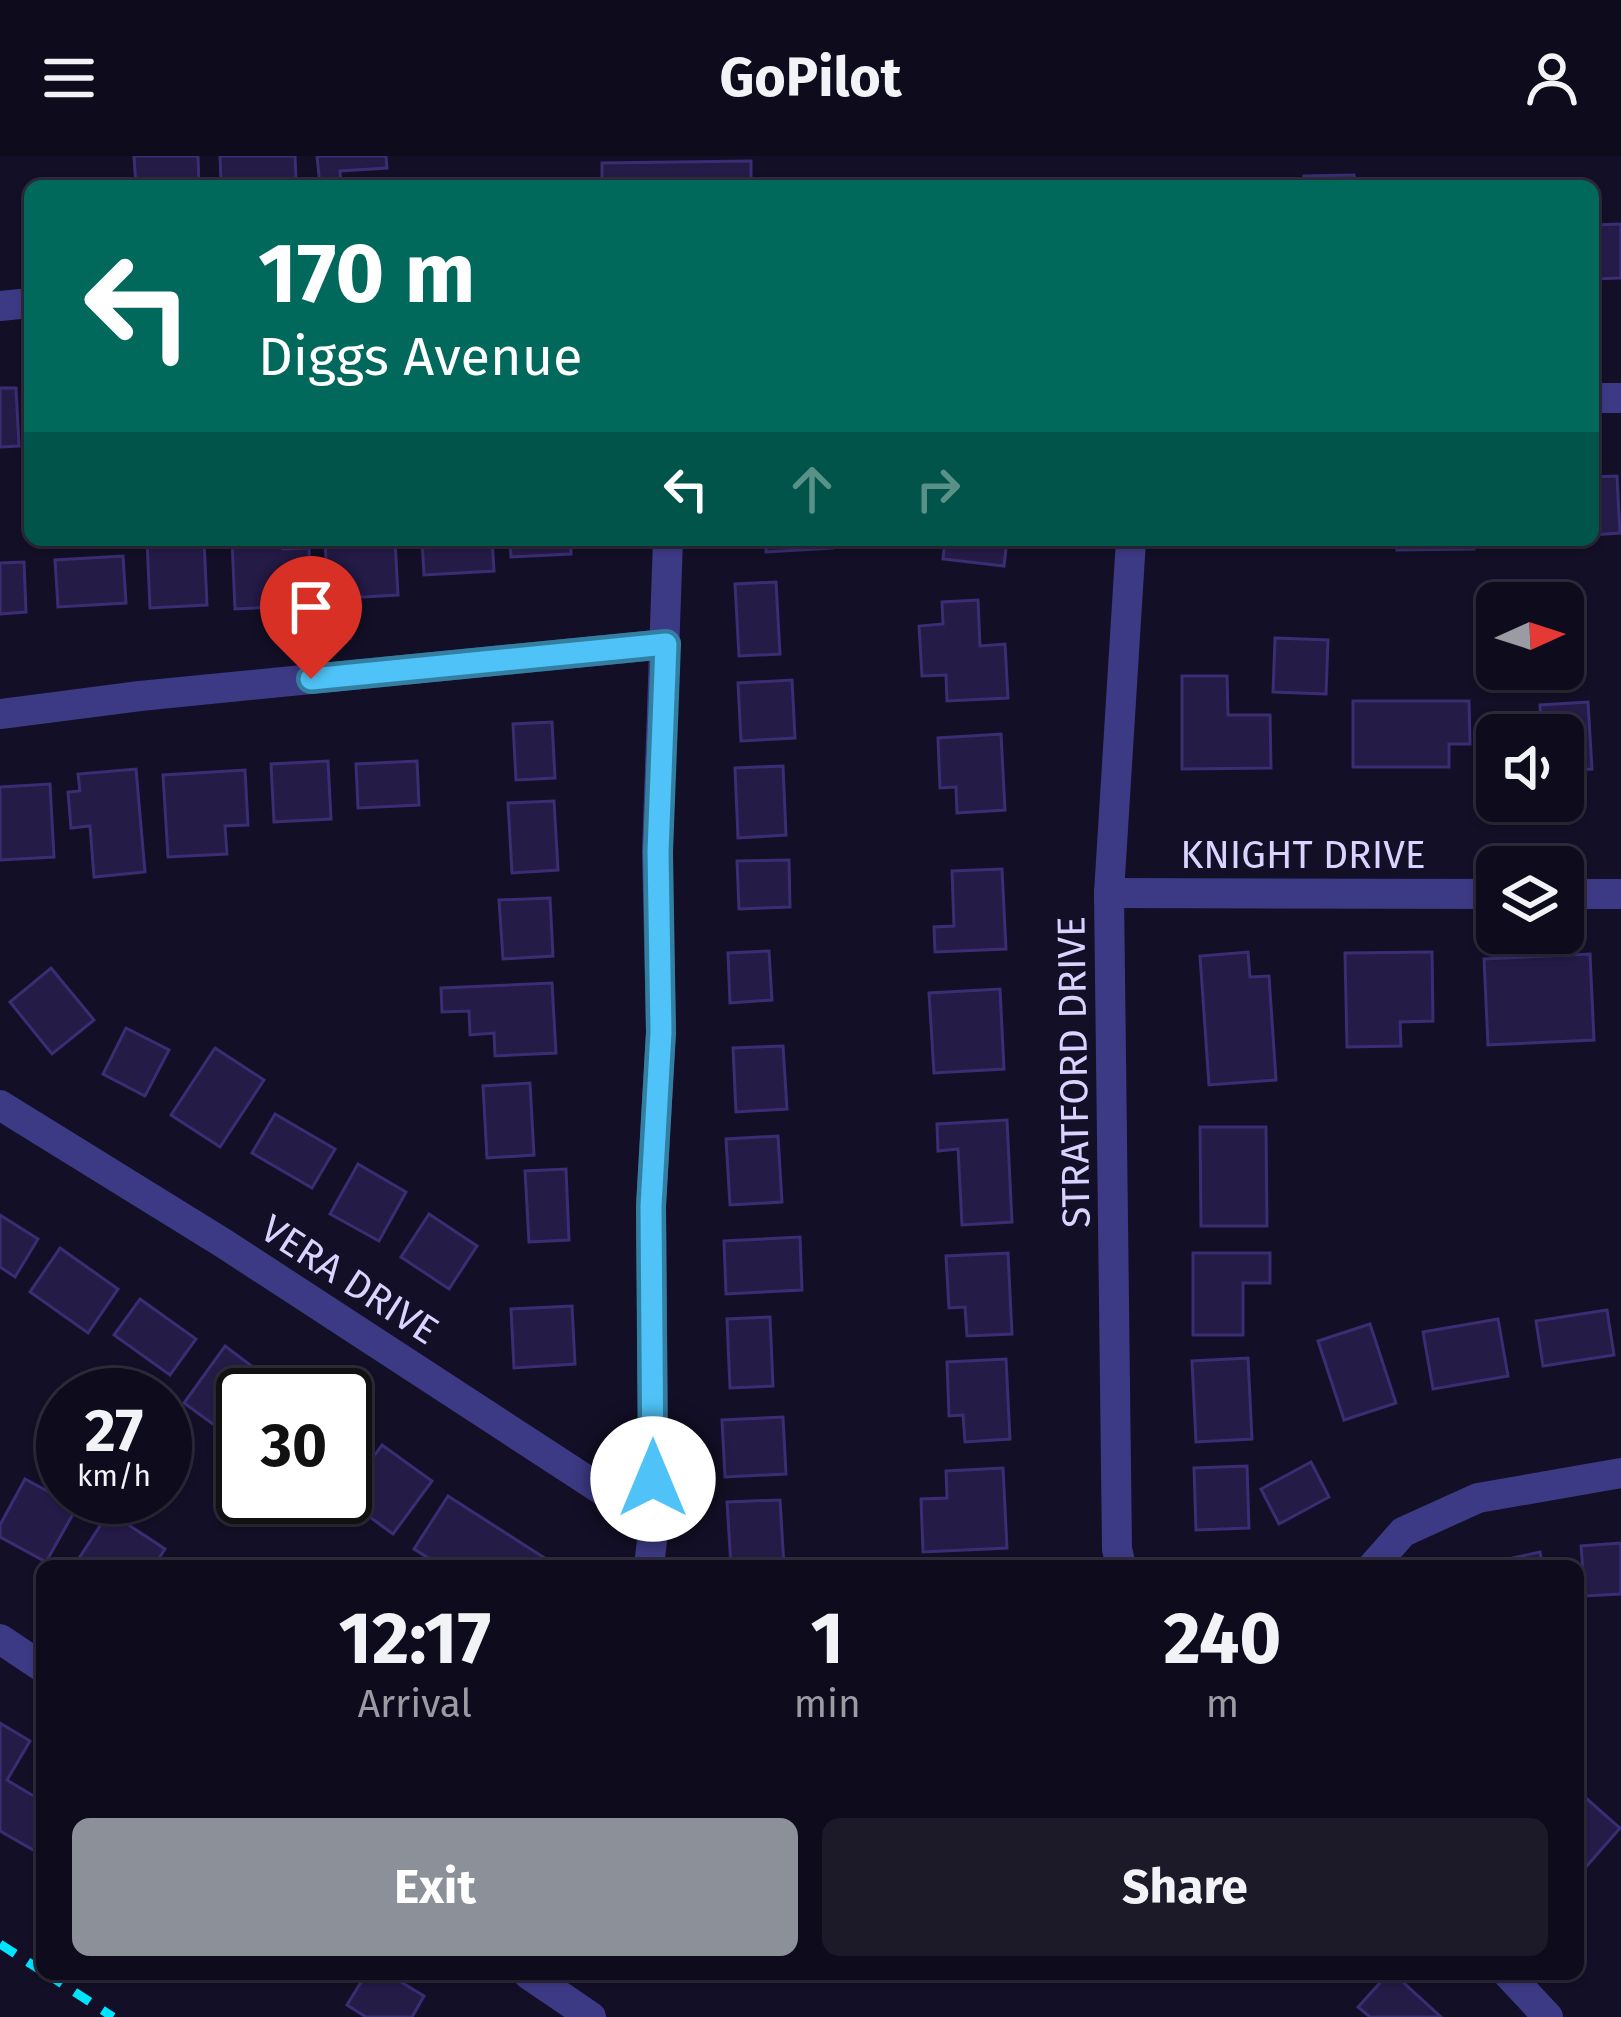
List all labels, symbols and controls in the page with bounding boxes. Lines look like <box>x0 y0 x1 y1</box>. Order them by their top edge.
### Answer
icon: menu <box>36 45 102 111</box>
icon: person <box>1519 45 1585 111</box>
text: GoPilot <box>719 46 902 110</box>
text: 170 m <box>258 223 475 324</box>
icon: left <box>60 228 216 384</box>
text: Diggs Avenue <box>258 325 583 389</box>
icon: left <box>653 456 719 522</box>
icon: ahead <box>779 456 845 522</box>
icon: right <box>905 456 971 522</box>
pin <box>260 556 362 679</box>
icon: arrive <box>278 574 344 640</box>
north arrow <box>1476 582 1584 690</box>
map controls <box>1476 582 1584 954</box>
button: sound <box>1476 714 1584 822</box>
street label: KNIGHT DRIVE <box>1180 832 1426 878</box>
button: layers <box>1476 846 1584 954</box>
street label: STRATFORD DRIVE <box>1048 916 1100 1228</box>
street label: VERA DRIVE <box>252 1206 447 1354</box>
speed limit sign: 30 <box>216 1368 372 1524</box>
text: 27 <box>85 1395 143 1467</box>
position arrow <box>590 1416 716 1542</box>
text: km/h <box>77 1458 151 1494</box>
text: 12:17 <box>339 1596 491 1682</box>
text: 1 <box>811 1596 844 1682</box>
text: 240 <box>1164 1596 1281 1682</box>
text: Arrival <box>358 1681 472 1727</box>
text: min <box>794 1681 861 1727</box>
text: m <box>1206 1681 1239 1727</box>
button: Exit <box>72 1818 798 1956</box>
button: Share <box>822 1818 1548 1956</box>

